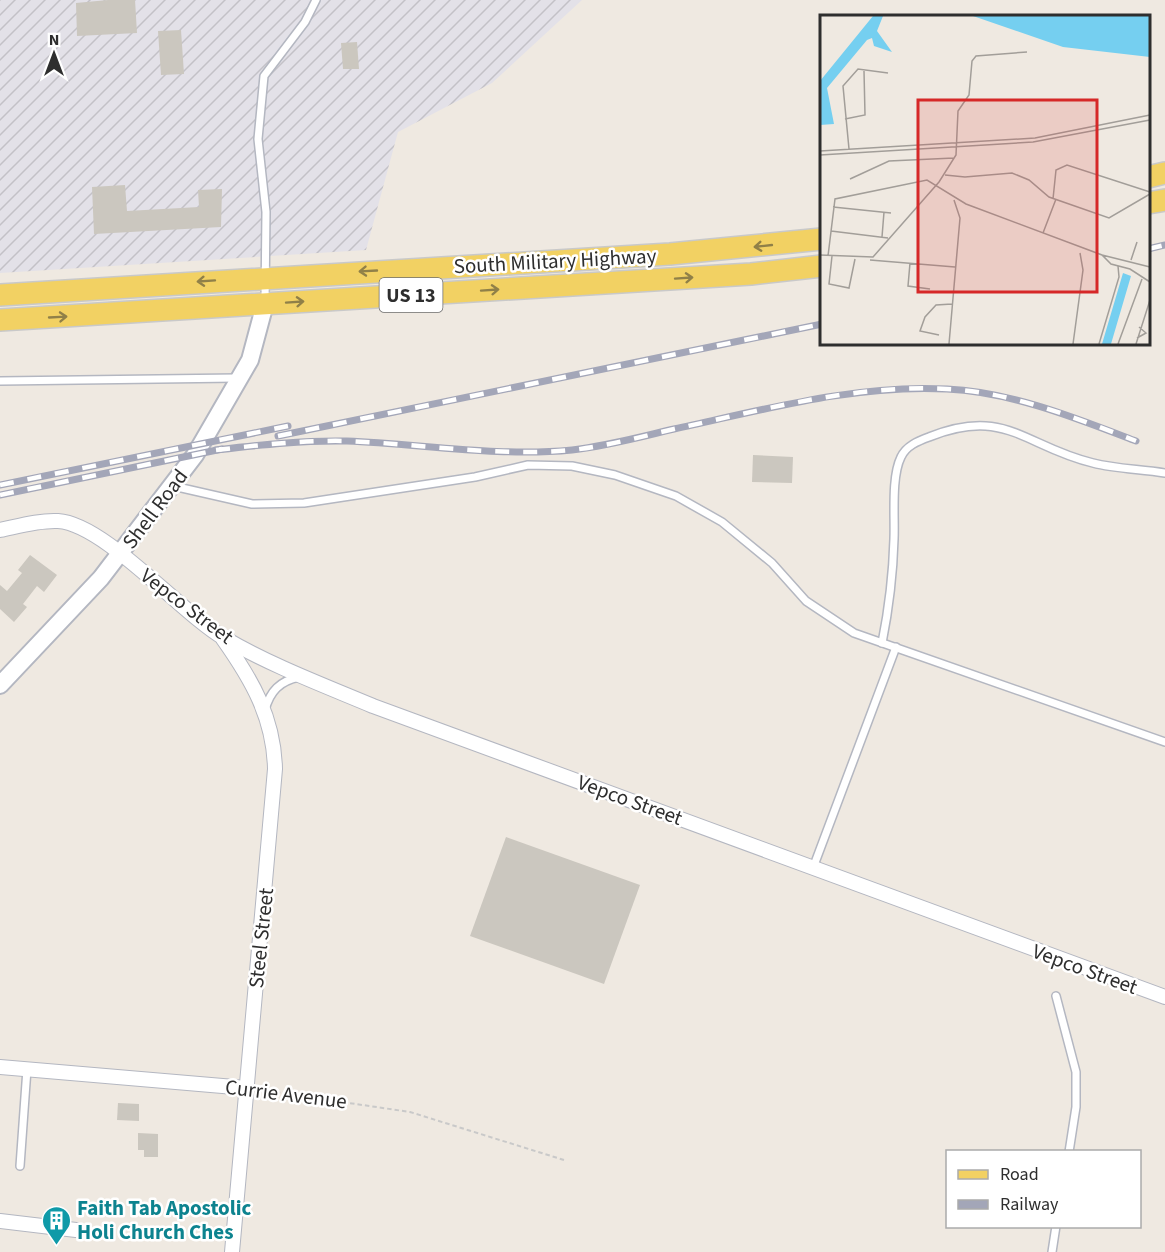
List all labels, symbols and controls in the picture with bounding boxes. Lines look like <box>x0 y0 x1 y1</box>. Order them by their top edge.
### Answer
inset map <box>820 15 1150 345</box>
north arrow <box>24 24 84 84</box>
text: N <box>49 29 59 51</box>
street label: South Military Highway <box>453 241 657 281</box>
one-way arrow <box>754 241 774 252</box>
one-way arrow <box>358 266 378 277</box>
one-way arrow <box>674 273 694 284</box>
one-way arrow <box>196 276 216 287</box>
road number: US 13 <box>380 278 442 312</box>
one-way arrow <box>479 285 499 296</box>
one-way arrow <box>284 297 304 308</box>
one-way arrow <box>48 311 68 322</box>
street label: Shell Road <box>115 463 195 555</box>
street label: Vepco Street <box>134 561 240 651</box>
street label: Vepco Street <box>573 767 687 833</box>
street label: Steel Street <box>241 886 281 990</box>
street label: Vepco Street <box>1028 936 1142 1002</box>
street label: Currie Avenue <box>223 1072 349 1116</box>
legend <box>946 1150 1141 1228</box>
text: Road <box>1000 1162 1039 1187</box>
text: Railway <box>1000 1192 1059 1217</box>
place label: Faith Tab Apostolic Holi Church Ches <box>77 1193 252 1247</box>
building icon: Faith Tab Apostolic Holi Church Ches <box>40 1204 72 1246</box>

